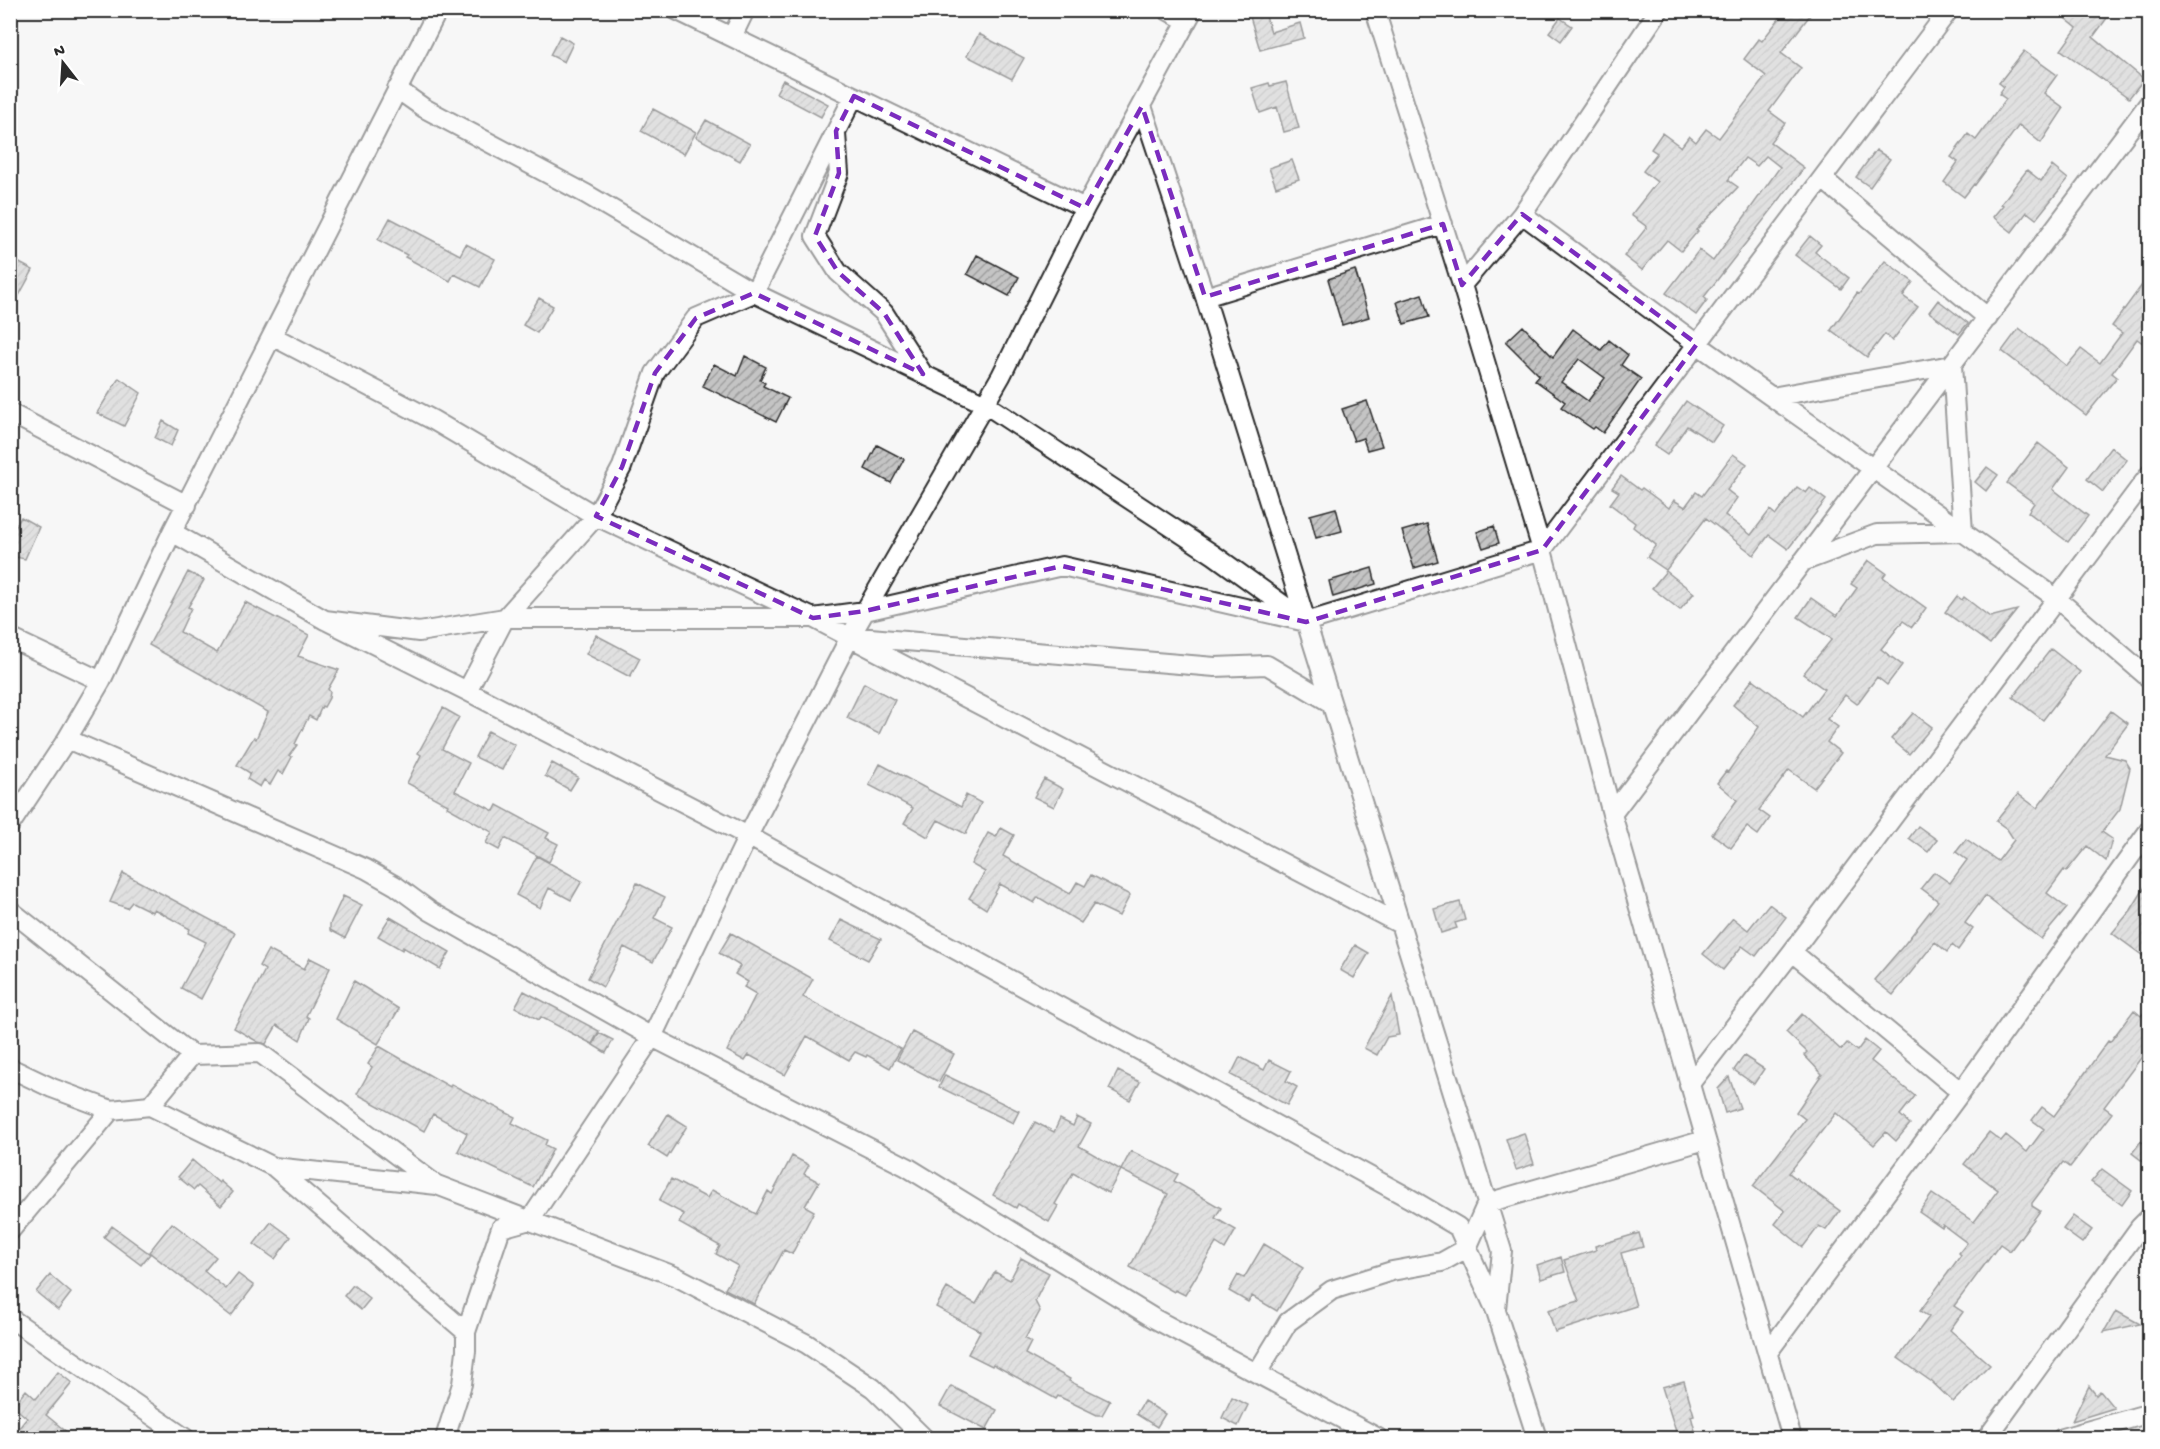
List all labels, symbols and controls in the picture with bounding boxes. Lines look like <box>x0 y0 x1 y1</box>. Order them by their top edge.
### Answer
north arrow <box>33 33 93 93</box>
text: N <box>52 41 68 63</box>

